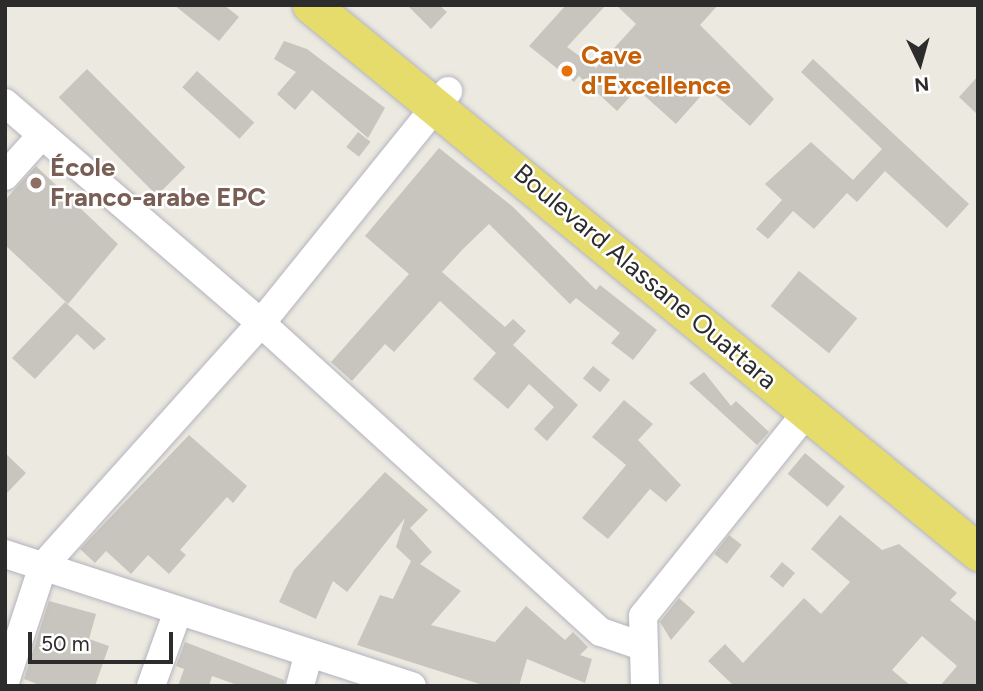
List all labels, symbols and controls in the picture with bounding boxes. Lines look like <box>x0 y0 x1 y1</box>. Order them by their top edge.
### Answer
north arrow <box>885 28 955 98</box>
place label: Cave d'Excellence <box>581 40 731 102</box>
marker: Cave d'Excellence <box>559 63 575 79</box>
text: N <box>914 72 930 97</box>
place label: École Franco-arabe EPC <box>50 152 266 214</box>
street label: Boulevard Alassane Ouattara <box>507 158 783 396</box>
marker: École Franco-arabe EPC <box>28 175 44 191</box>
scale bar <box>32 618 177 662</box>
text: 50 m <box>41 631 90 656</box>

